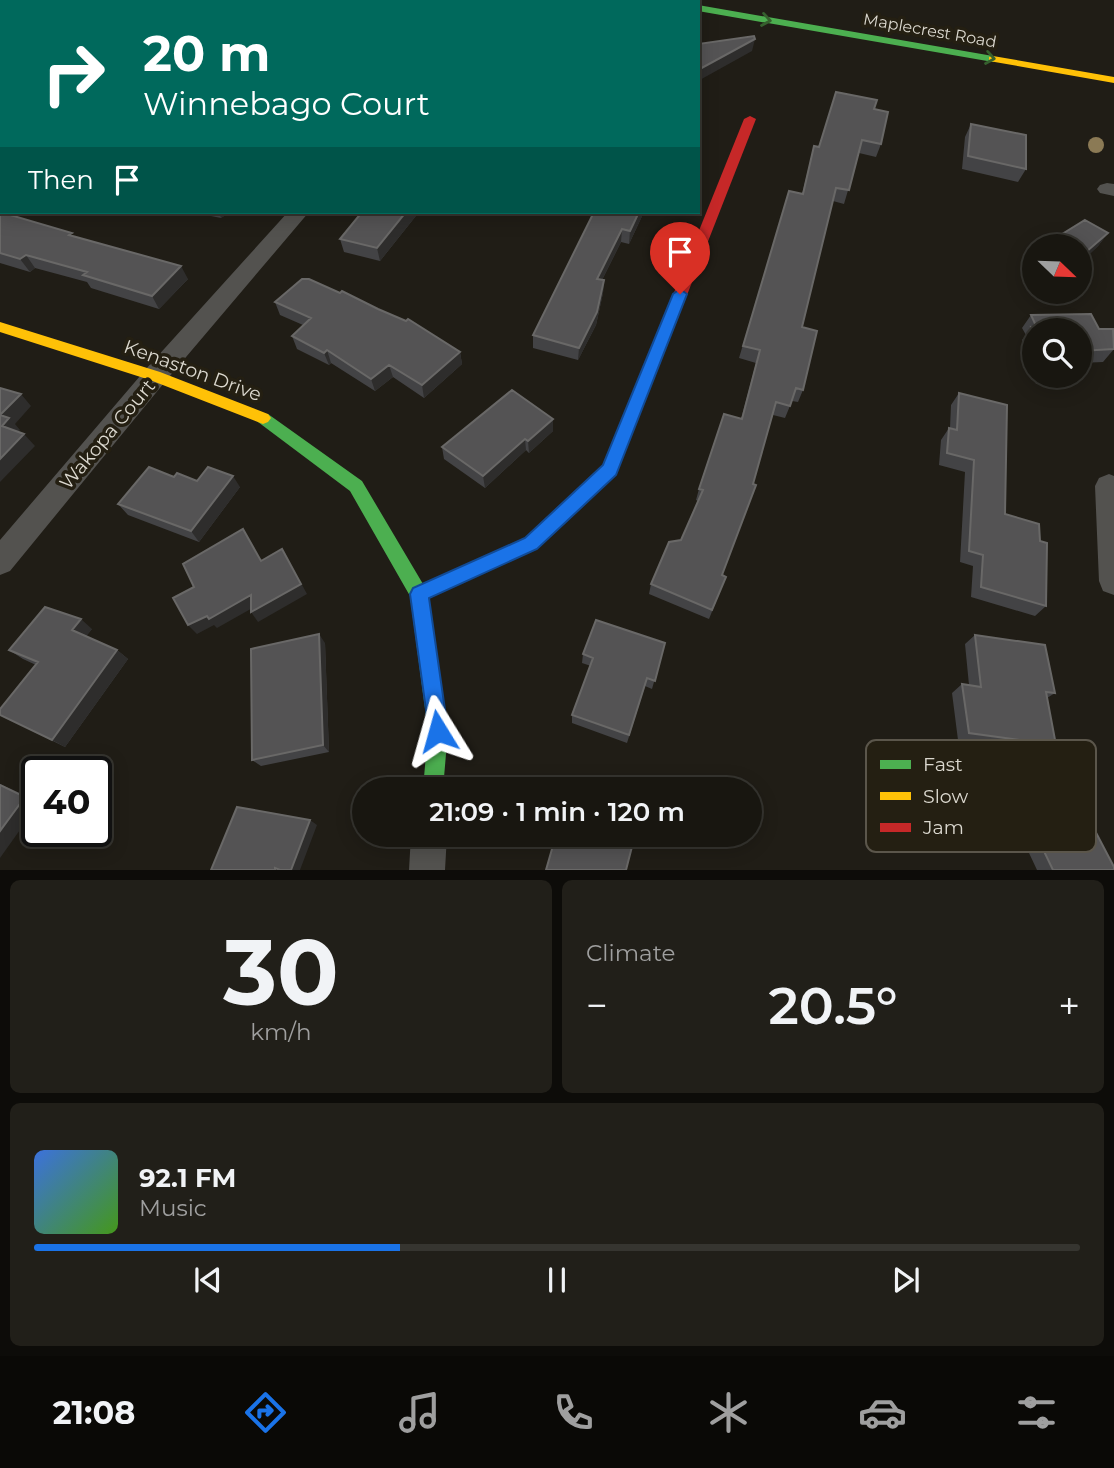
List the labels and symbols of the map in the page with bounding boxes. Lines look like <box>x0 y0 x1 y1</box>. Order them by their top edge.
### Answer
street label: Maplecrest Road <box>862 9 998 52</box>
one-way arrow <box>760 12 771 27</box>
one-way arrow <box>984 50 996 65</box>
pin <box>650 222 710 294</box>
north arrow <box>1022 234 1092 304</box>
street label: Kenaston Drive <box>121 335 265 406</box>
street label: Wakopa Court <box>55 374 160 494</box>
position arrow <box>401 694 475 768</box>
legend <box>866 740 1096 852</box>
text: Fast <box>923 753 963 776</box>
speed limit sign: 40 <box>21 756 112 847</box>
text: Slow <box>923 785 968 808</box>
text: Jam <box>922 816 964 839</box>

